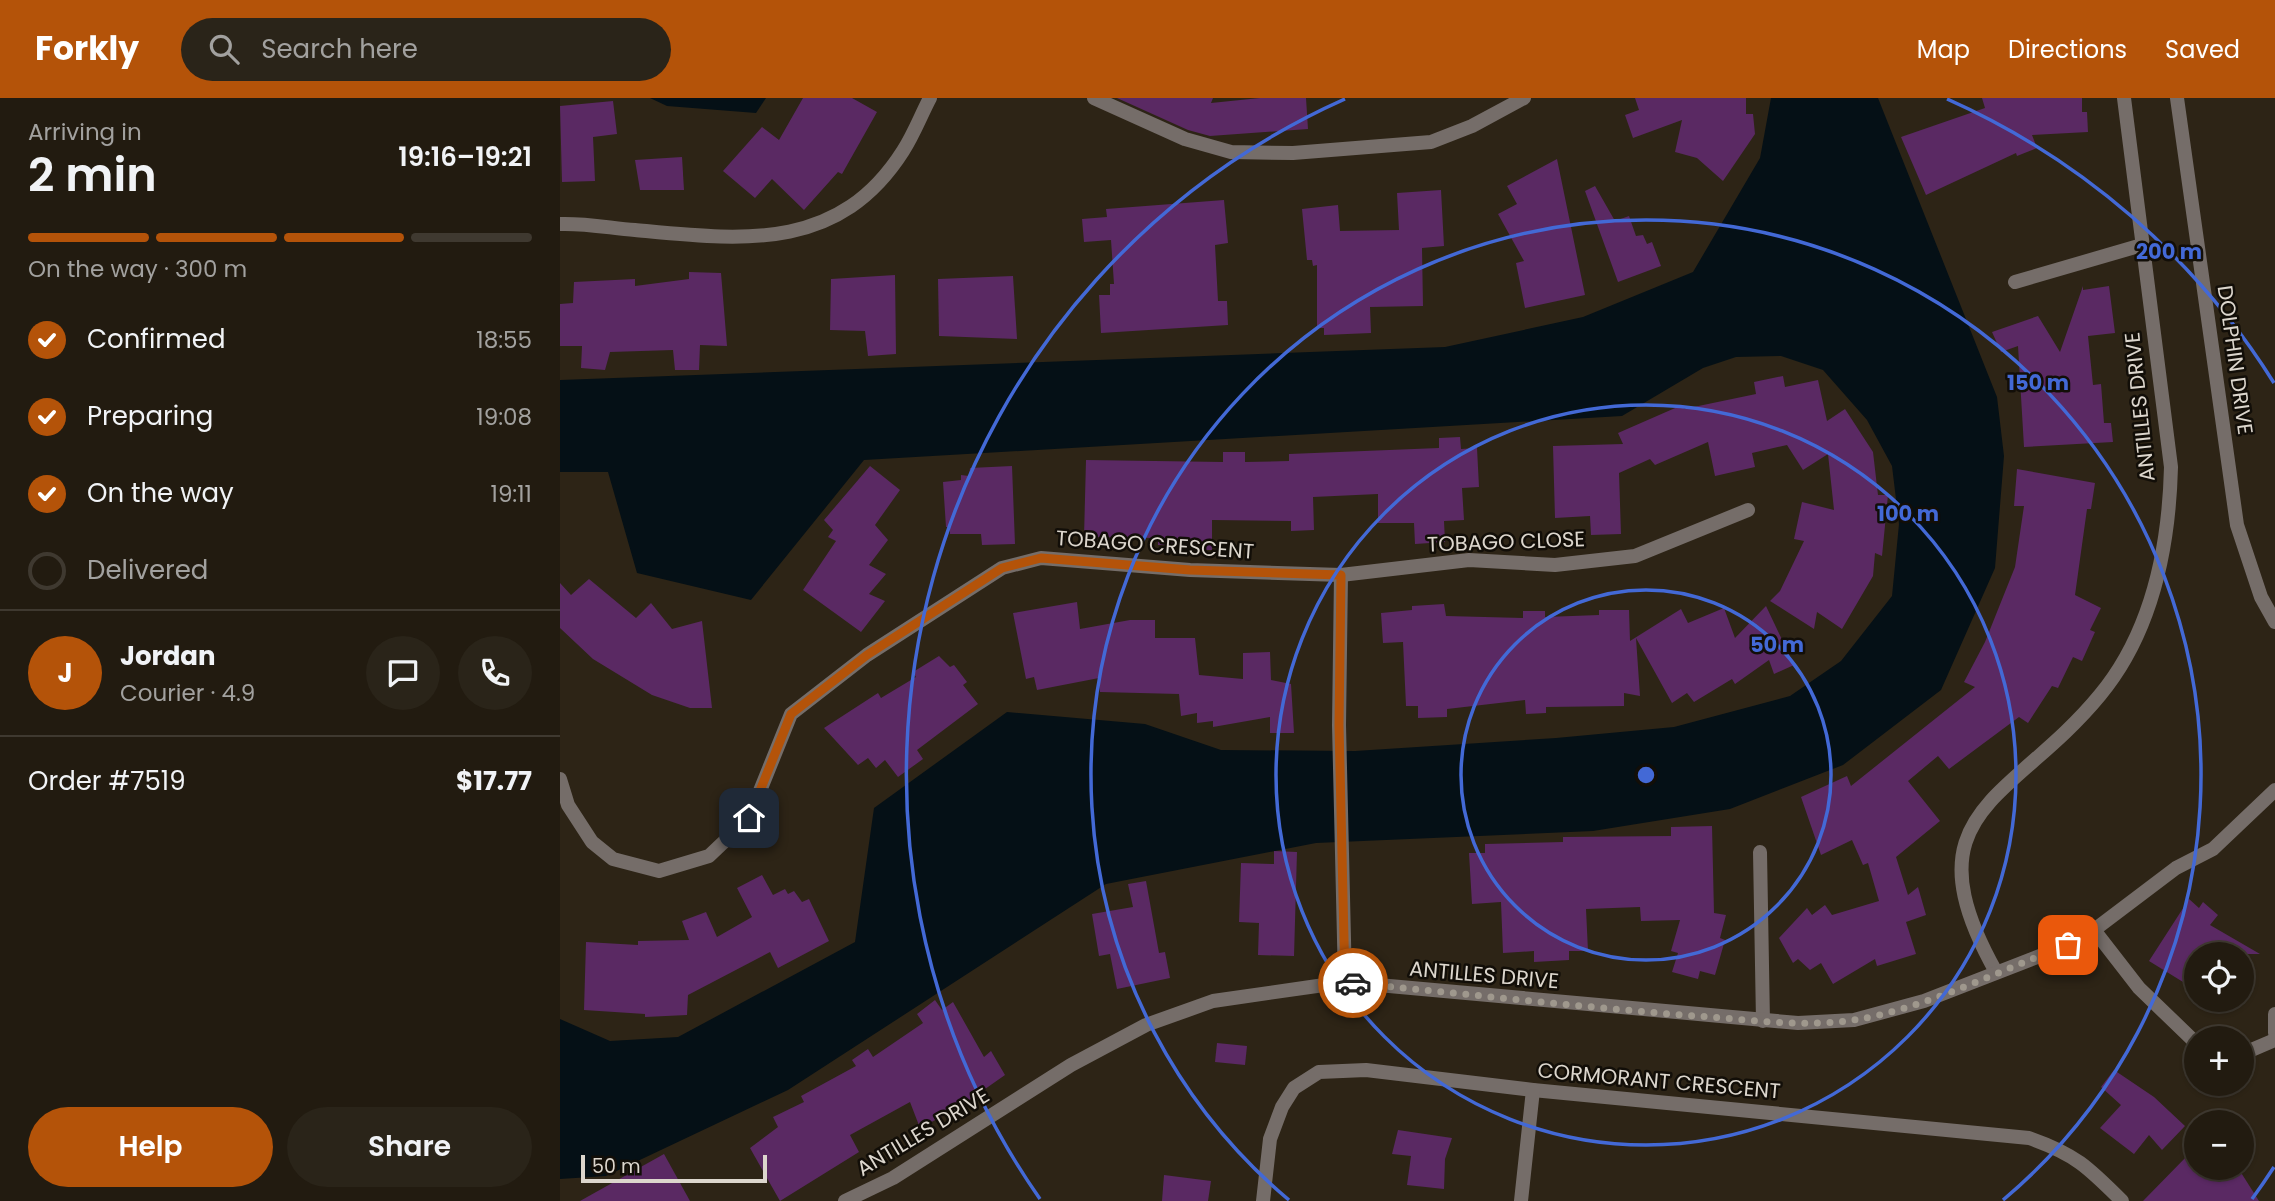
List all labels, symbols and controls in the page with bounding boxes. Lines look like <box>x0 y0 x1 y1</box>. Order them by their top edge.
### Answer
search box <box>181 18 671 81</box>
text: Forkly <box>35 25 139 72</box>
icon: search <box>205 30 243 68</box>
text: Search here <box>261 31 418 67</box>
text: Map <box>1917 33 1970 66</box>
text: Directions <box>2008 33 2127 66</box>
text: Saved <box>2165 33 2240 66</box>
text: Arriving in <box>28 116 142 148</box>
text: 19:16–19:21 <box>398 139 532 175</box>
text: 2 min <box>28 143 157 207</box>
text: 200 m <box>2136 237 2202 266</box>
text: On the way · 300 m <box>28 253 247 285</box>
street label: DOLPHIN DRIVE <box>2211 283 2260 436</box>
icon: check <box>28 321 66 359</box>
text: Confirmed <box>87 321 225 357</box>
text: 18:55 <box>476 324 532 356</box>
street label: ANTILLES DRIVE <box>2117 331 2162 483</box>
text: 150 m <box>2007 368 2069 397</box>
icon: check <box>28 398 66 436</box>
text: Preparing <box>87 398 213 434</box>
text: 19:08 <box>476 401 532 433</box>
icon: check <box>28 475 66 513</box>
text: On the way <box>87 475 234 511</box>
text: 19:11 <box>491 478 532 510</box>
text: 100 m <box>1877 499 1939 528</box>
street label: TOBAGO CRESCENT <box>1055 523 1255 566</box>
street label: TOBAGO CLOSE <box>1426 524 1586 559</box>
text: Delivered <box>87 552 208 588</box>
text: 50 m <box>1750 630 1804 659</box>
button: chat <box>366 636 440 710</box>
button: phone <box>458 636 532 710</box>
text: Jordan <box>120 638 216 674</box>
text: J <box>57 655 73 691</box>
text: Courier · 4.9 <box>120 677 255 709</box>
text: Order #7519 <box>28 763 186 799</box>
text: $17.77 <box>456 763 532 799</box>
centre of rings <box>1634 763 1658 787</box>
pin <box>719 788 779 848</box>
icon: home <box>730 799 768 837</box>
pin <box>2038 915 2098 975</box>
icon: bag <box>2049 926 2087 964</box>
map controls <box>2184 942 2254 1180</box>
button: locate <box>2184 942 2254 1012</box>
courier <box>1318 948 1388 1018</box>
street label: ANTILLES DRIVE <box>1408 954 1560 995</box>
icon: car <box>1334 964 1372 1002</box>
button: + <box>2184 1026 2254 1096</box>
street label: CORMORANT CRESCENT <box>1536 1055 1782 1106</box>
street label: ANTILLES DRIVE <box>851 1081 995 1183</box>
button: Help <box>28 1107 273 1187</box>
button: Share <box>287 1107 532 1187</box>
button: − <box>2184 1110 2254 1180</box>
scale bar <box>581 1152 766 1184</box>
text: 50 m <box>592 1153 641 1180</box>

